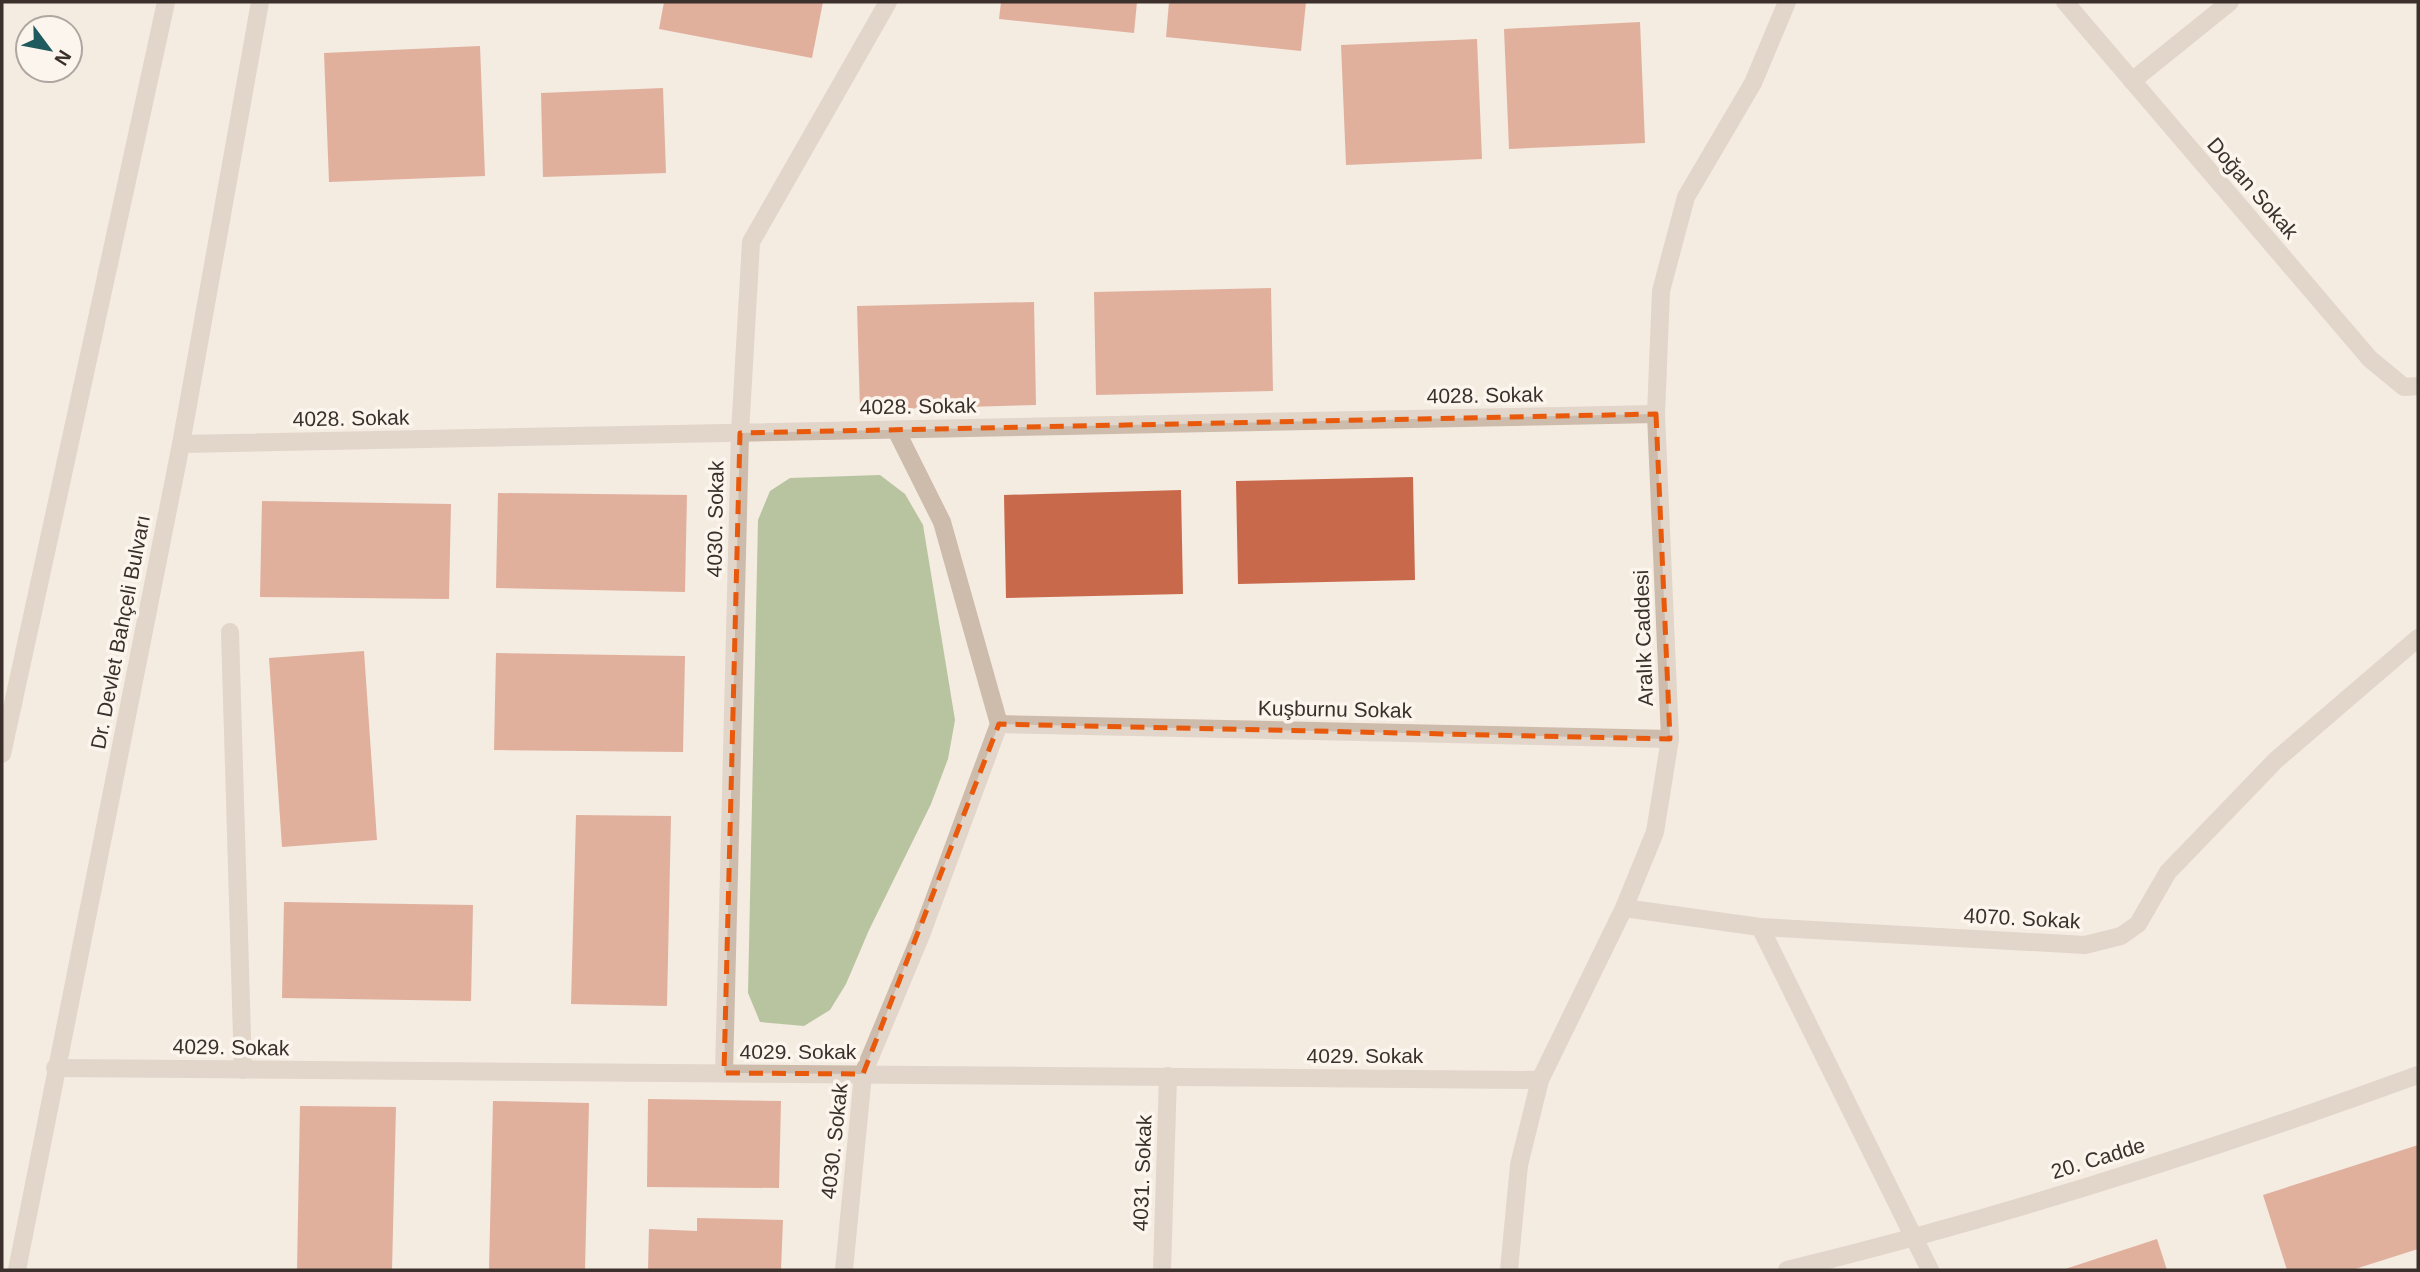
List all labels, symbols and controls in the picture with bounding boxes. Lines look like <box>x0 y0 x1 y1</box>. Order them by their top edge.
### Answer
north arrow <box>14 14 84 84</box>
text: N <box>50 46 76 69</box>
street label: Doğan Sokak <box>2203 133 2303 243</box>
street label: 4028. Sokak <box>1426 382 1544 408</box>
street label: 4028. Sokak <box>859 393 977 419</box>
street label: 4028. Sokak <box>292 405 410 431</box>
street label: 4030. Sokak <box>702 460 728 578</box>
street label: Dr. Devlet Bahçeli Bulvarı <box>86 513 154 751</box>
street label: Aralık Caddesi <box>1629 569 1657 707</box>
street label: Kuşburnu Sokak <box>1258 696 1413 722</box>
street label: 4070. Sokak <box>1963 903 2081 933</box>
street label: 4029. Sokak <box>172 1034 290 1060</box>
street label: 4029. Sokak <box>740 1040 857 1063</box>
street label: 4029. Sokak <box>1307 1044 1424 1067</box>
street label: 4030. Sokak <box>816 1081 852 1200</box>
street label: 4031. Sokak <box>1128 1114 1156 1232</box>
street label: 20. Cadde <box>2048 1133 2148 1183</box>

